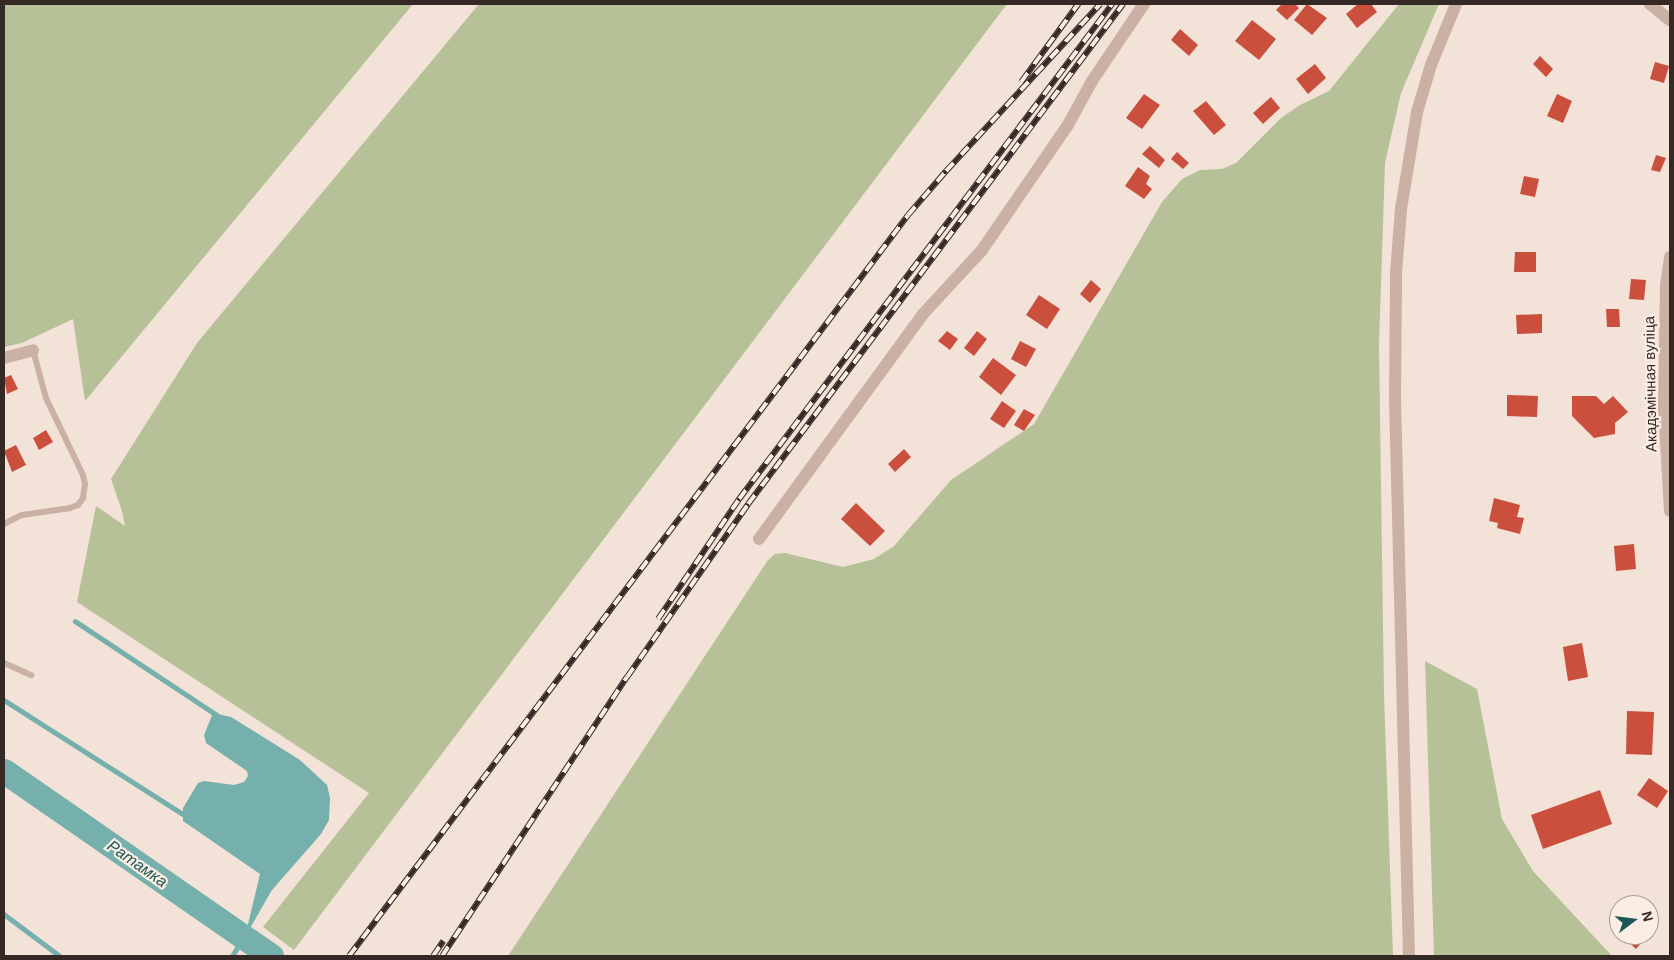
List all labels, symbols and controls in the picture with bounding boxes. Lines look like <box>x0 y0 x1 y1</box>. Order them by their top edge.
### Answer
street label: Акадэмічная вуліца <box>1640 316 1660 452</box>
water label: Ратамка <box>103 836 171 892</box>
north arrow <box>1609 895 1659 945</box>
text: N <box>1638 909 1657 923</box>

